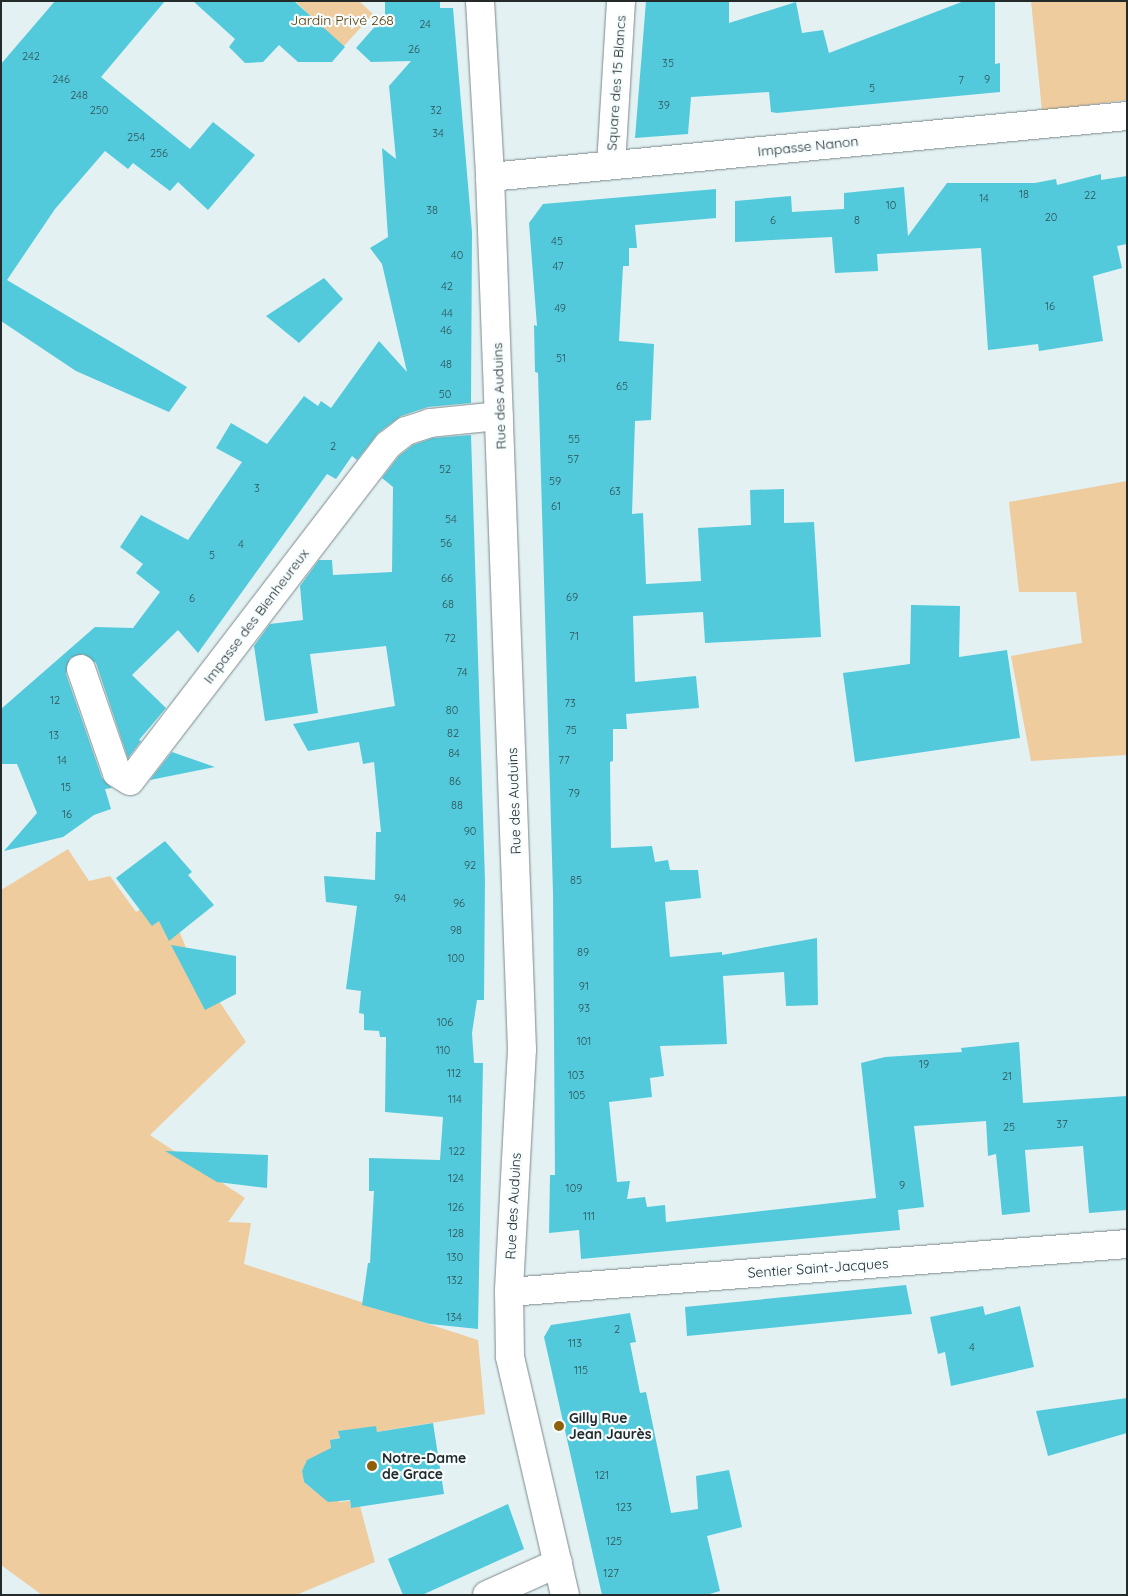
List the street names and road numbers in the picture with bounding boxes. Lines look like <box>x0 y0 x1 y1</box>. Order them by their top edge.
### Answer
street label: Square des 15 Blancs <box>603 15 629 151</box>
street label: Impasse Nanon <box>757 132 859 160</box>
street label: Rue des Auduins <box>489 342 509 450</box>
street label: Impasse des Bienheureux <box>200 545 312 687</box>
street label: Rue des Auduins <box>504 747 524 855</box>
street label: Rue des Auduins <box>502 1152 524 1260</box>
street label: Sentier Saint-Jacques <box>747 1255 889 1281</box>

